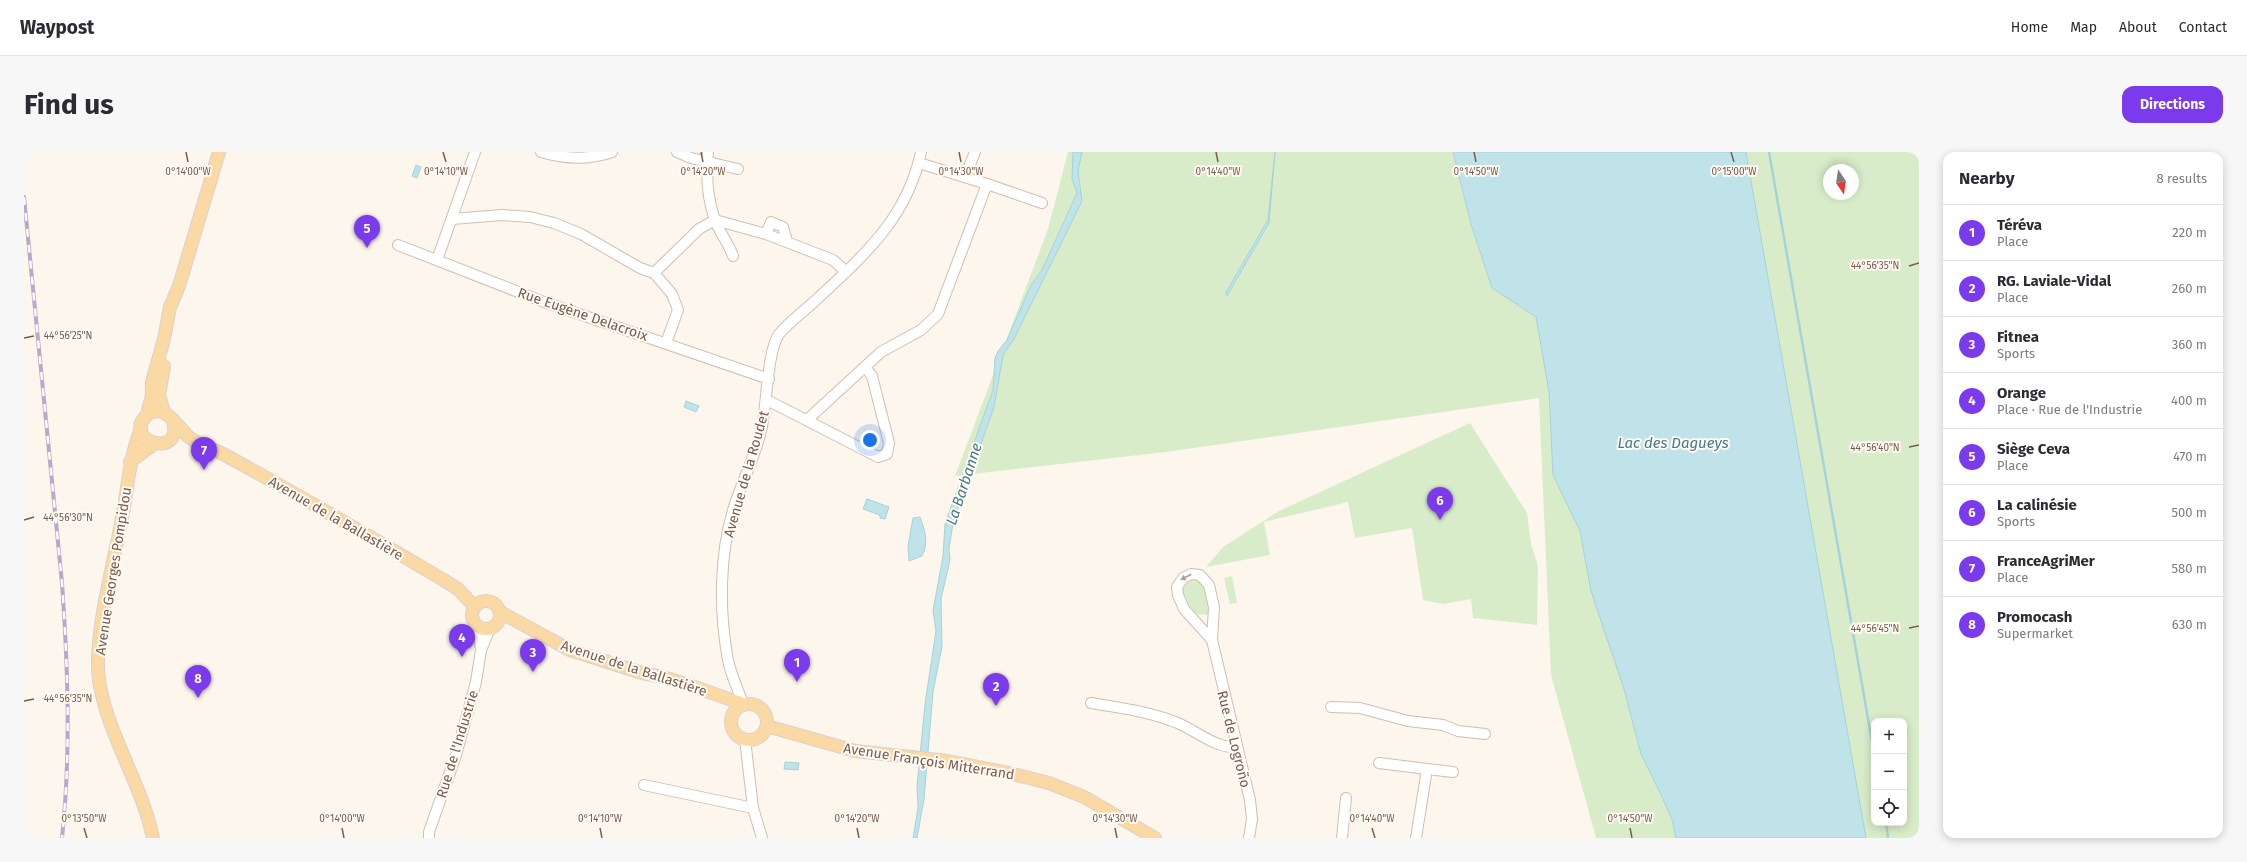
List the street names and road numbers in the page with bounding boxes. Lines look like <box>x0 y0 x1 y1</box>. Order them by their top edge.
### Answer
street label: Rue Eugène Delacroix <box>516 284 650 345</box>
street label: Avenue de la Roudet <box>720 408 773 539</box>
street label: Avenue de la Ballastière <box>265 473 406 564</box>
street label: Avenue Georges Pompidou <box>92 486 135 656</box>
street label: Avenue de la Ballastière <box>559 637 709 700</box>
street label: Rue de l'Industrie <box>433 688 482 800</box>
street label: Rue de Logroño <box>1213 689 1254 789</box>
street label: Avenue François Mitterrand <box>842 740 1016 783</box>

